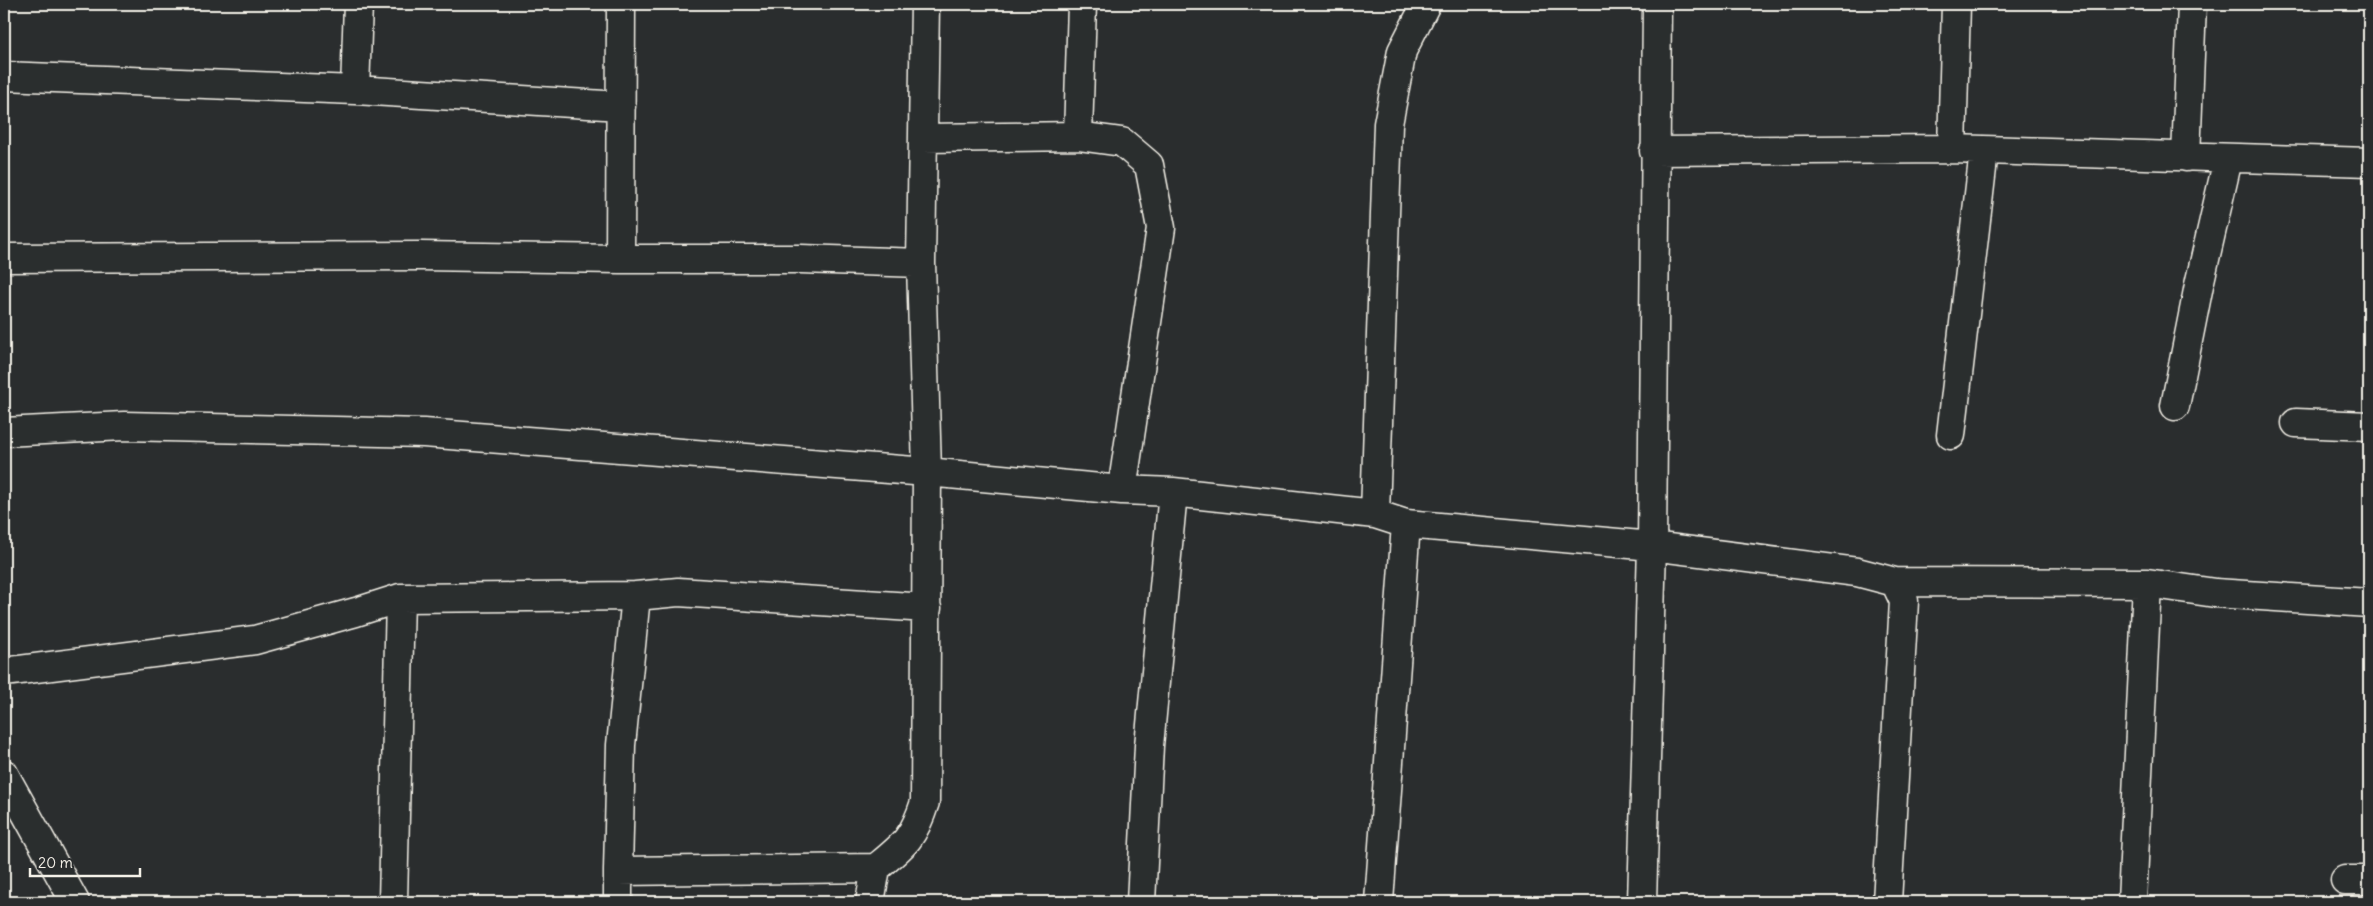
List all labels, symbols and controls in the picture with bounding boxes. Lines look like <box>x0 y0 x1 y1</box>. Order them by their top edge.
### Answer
scale bar <box>30 846 140 878</box>
text: 20 m <box>38 853 73 872</box>

